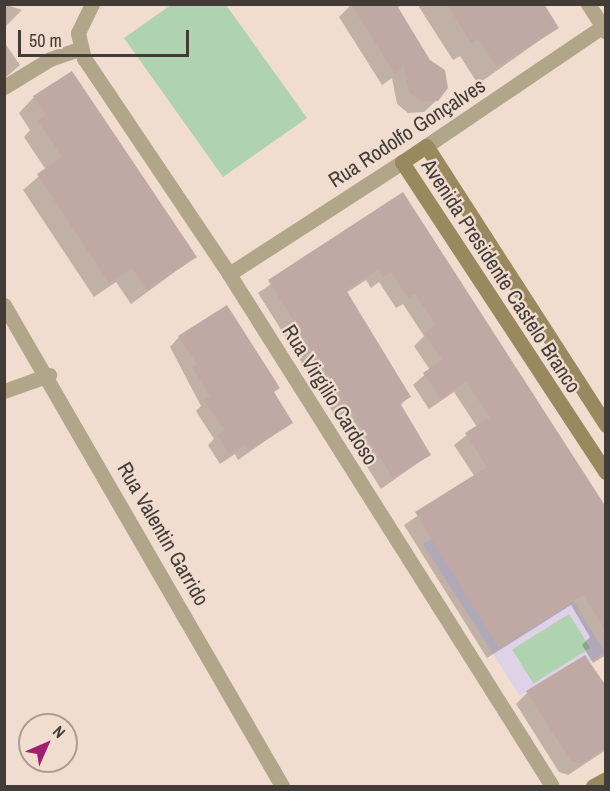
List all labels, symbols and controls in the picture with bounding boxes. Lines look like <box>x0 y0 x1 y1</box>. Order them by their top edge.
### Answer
scale bar <box>21 18 192 56</box>
text: 50 m <box>29 28 62 53</box>
street label: Rua Rodolfo Gonçalves <box>324 73 490 193</box>
street label: Avenida Presidente Castelo Branco <box>416 154 586 398</box>
street label: Rua Virgilio Cardoso <box>277 320 383 470</box>
street label: Rua Valentin Garrido <box>112 458 214 610</box>
north arrow <box>18 713 78 773</box>
text: N <box>48 721 70 743</box>

